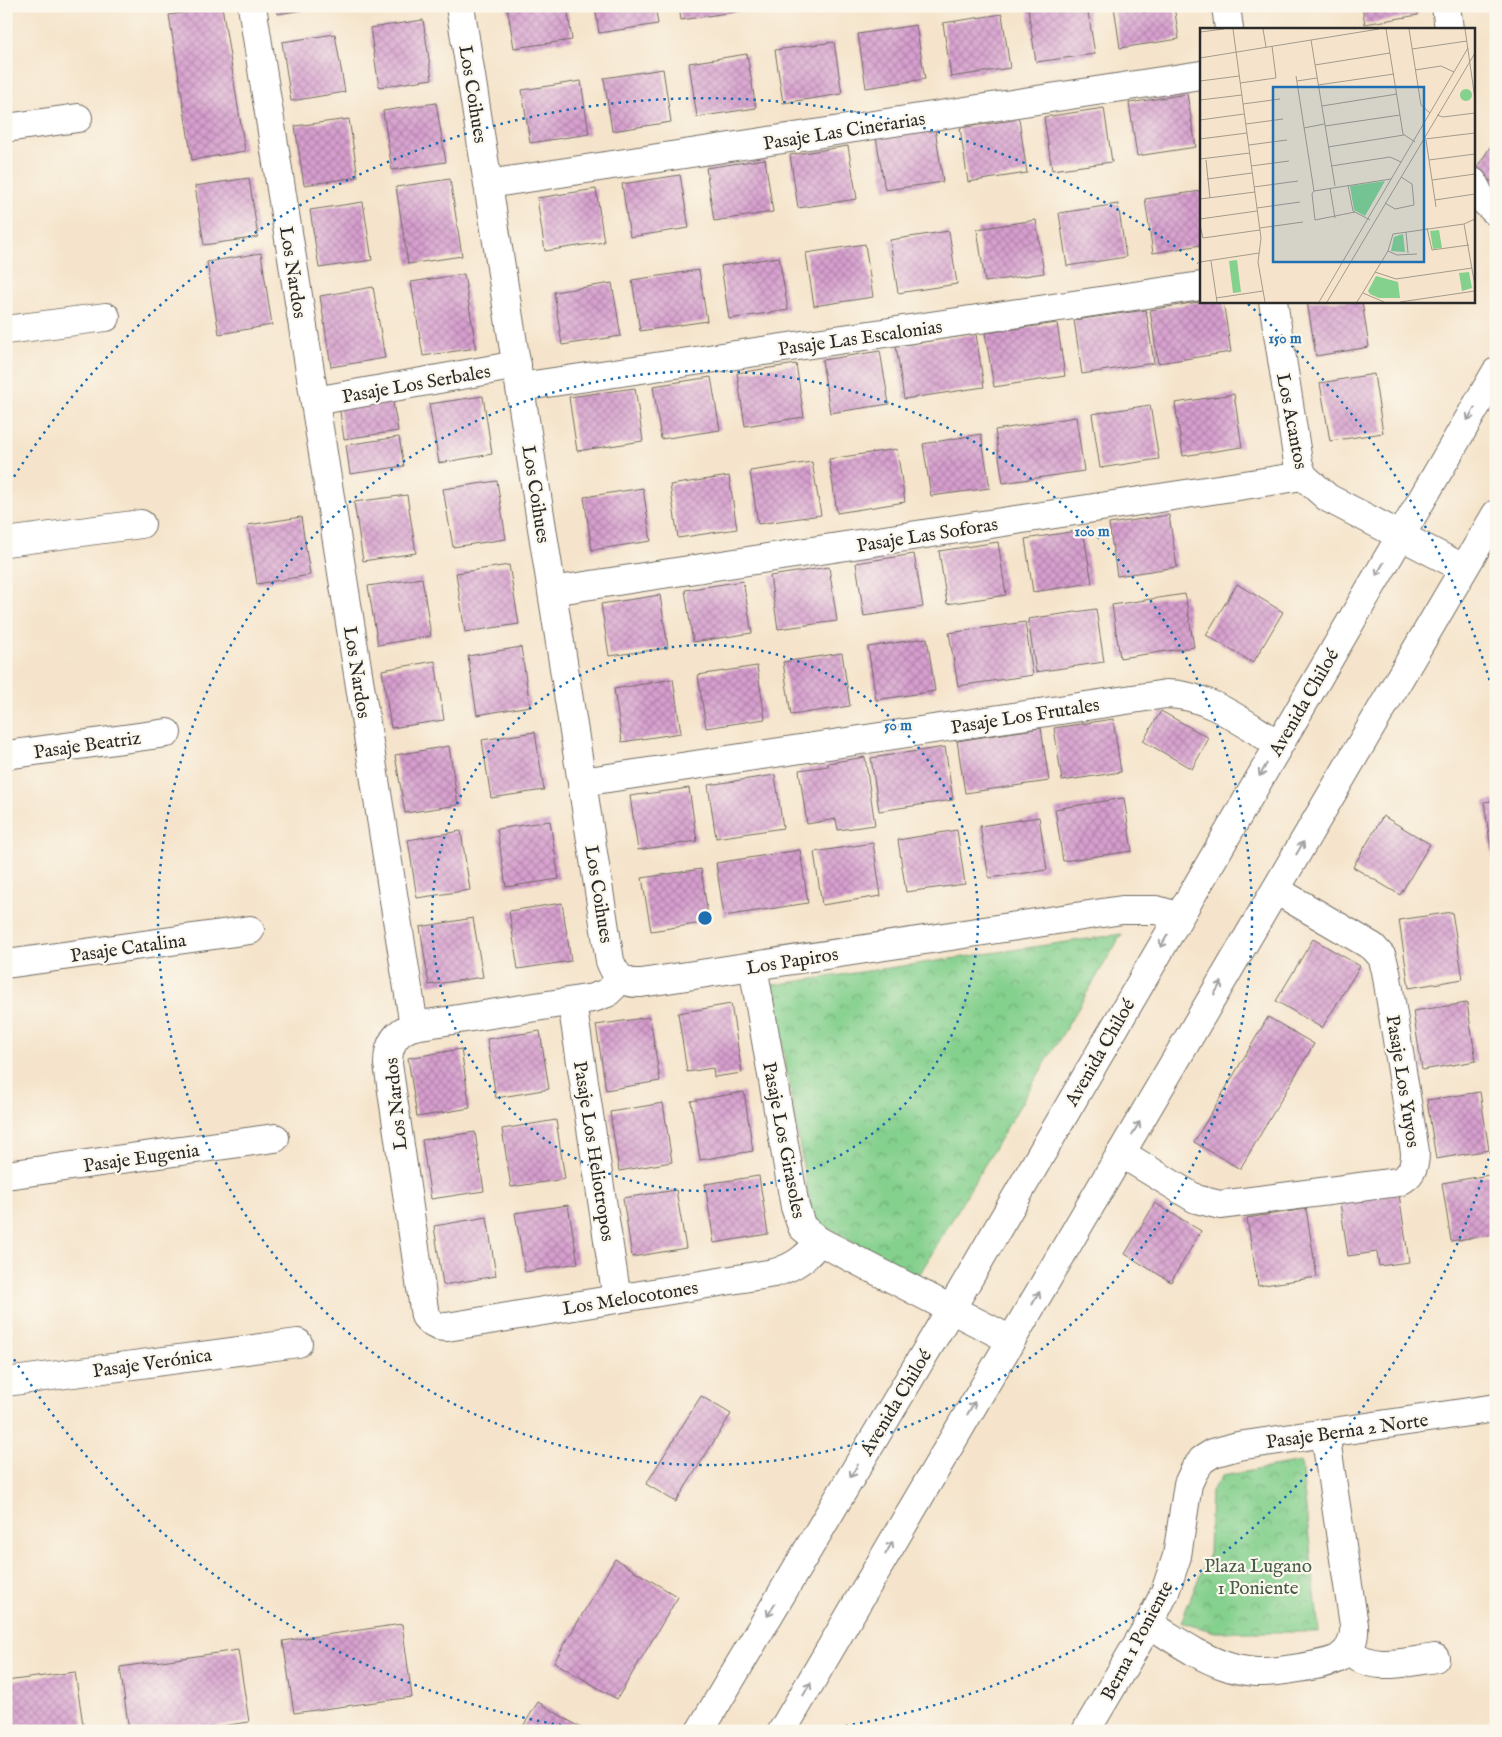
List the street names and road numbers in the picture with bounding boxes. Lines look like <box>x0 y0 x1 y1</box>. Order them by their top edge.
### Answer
street label: Los Coihues <box>452 44 492 145</box>
street label: Pasaje Las Cinerarias <box>762 107 927 157</box>
street label: Los Nardos <box>273 225 311 320</box>
street label: Pasaje Las Escalonias <box>777 316 944 362</box>
street label: Pasaje Los Serbales <box>340 360 493 410</box>
street label: Los Acantos <box>1270 371 1312 471</box>
street label: Los Coihues <box>515 444 555 545</box>
street label: Pasaje Las Soforas <box>855 513 1000 559</box>
street label: Los Nardos <box>337 625 375 720</box>
street label: Avenida Chiloé <box>1264 645 1345 762</box>
street label: Pasaje Los Frutales <box>949 693 1101 741</box>
street label: Pasaje Beatriz <box>32 727 143 765</box>
street label: Los Coihues <box>578 844 618 945</box>
street label: Pasaje Catalina <box>69 929 188 969</box>
street label: Los Papiros <box>744 943 840 981</box>
street label: Avenida Chiloé <box>1060 995 1141 1112</box>
street label: Pasaje Los Yuyos <box>1380 1013 1424 1149</box>
street label: Los Nardos <box>380 1056 414 1151</box>
street label: Pasaje Los Heliotropos <box>567 1059 619 1243</box>
street label: Pasaje Los Girasoles <box>756 1060 810 1221</box>
street label: Pasaje Eugenia <box>82 1139 202 1179</box>
street label: Los Melocotones <box>561 1276 700 1322</box>
street label: Pasaje Verónica <box>91 1344 214 1384</box>
street label: Avenida Chiloé <box>855 1345 938 1461</box>
street label: Pasaje Berna 2 Norte <box>1265 1409 1430 1455</box>
street label: Berna 1 Poniente <box>1096 1577 1179 1705</box>

